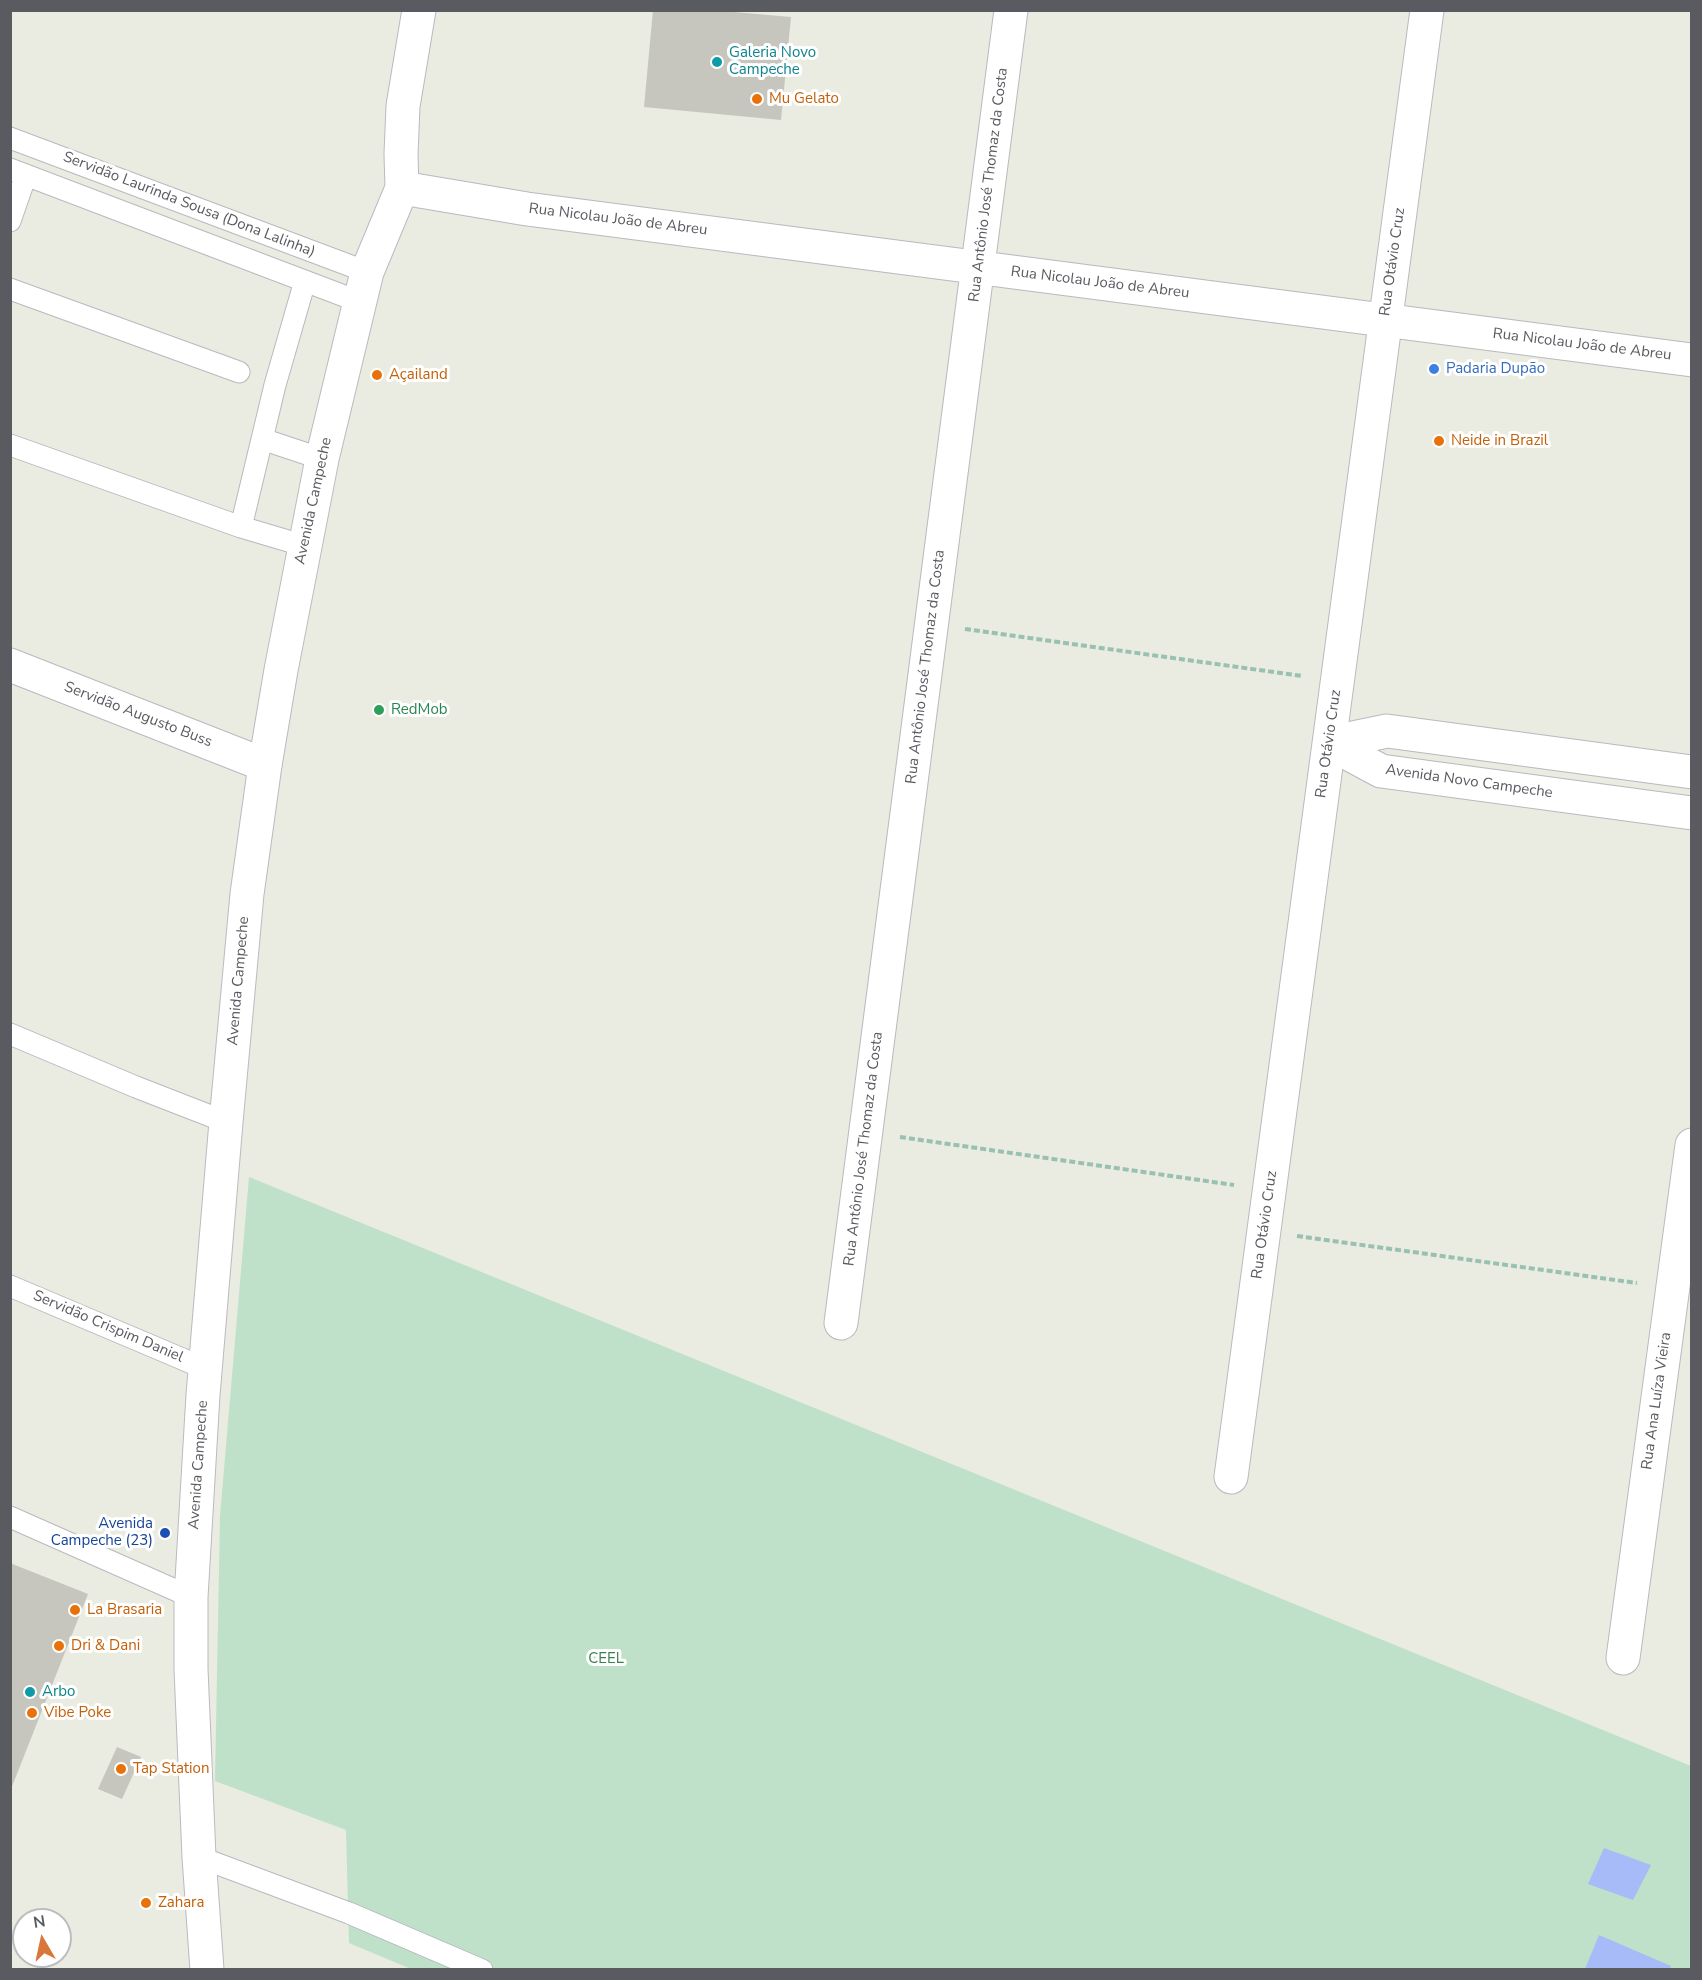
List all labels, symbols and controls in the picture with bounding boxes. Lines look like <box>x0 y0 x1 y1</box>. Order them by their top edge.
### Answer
place label: Galeria Novo Campeche <box>729 44 816 79</box>
marker: Galeria Novo Campeche <box>710 55 724 69</box>
street label: Rua Antônio José Thomaz da Costa <box>966 67 1012 303</box>
place label: Mu Gelato <box>769 90 839 108</box>
marker: Mu Gelato <box>750 92 764 106</box>
street label: Servidão Laurinda Sousa (Dona Lalinha) <box>60 148 318 262</box>
street label: Rua Nicolau João de Abreu <box>528 200 708 240</box>
street label: Rua Otávio Cruz <box>1376 207 1410 317</box>
street label: Rua Nicolau João de Abreu <box>1010 263 1190 303</box>
street label: Rua Nicolau João de Abreu <box>1492 325 1672 365</box>
place label: Padaria Dupão <box>1446 360 1545 378</box>
marker: Padaria Dupão <box>1427 362 1441 376</box>
place label: Açailand <box>389 366 448 384</box>
marker: Açailand <box>370 368 384 382</box>
place label: Neide in Brazil <box>1451 432 1548 450</box>
marker: Neide in Brazil <box>1432 434 1446 448</box>
street label: Avenida Campeche <box>292 436 336 566</box>
street label: Rua Antônio José Thomaz da Costa <box>903 549 949 785</box>
street label: Servidão Augusto Buss <box>61 678 215 752</box>
street label: Rua Otávio Cruz <box>1312 689 1346 799</box>
place label: RedMob <box>391 701 447 719</box>
marker: RedMob <box>372 703 386 717</box>
street label: Avenida Novo Campeche <box>1384 761 1554 803</box>
street label: Avenida Campeche <box>224 916 254 1046</box>
street label: Rua Antônio José Thomaz da Costa <box>841 1031 887 1267</box>
street label: Rua Otávio Cruz <box>1248 1170 1282 1280</box>
street label: Servidão Crispim Daniel <box>30 1287 186 1367</box>
street label: Rua Ana Luíza Vieira <box>1638 1331 1676 1471</box>
street label: Avenida Campeche <box>186 1400 212 1530</box>
place label: Avenida Campeche (23) <box>51 1515 153 1550</box>
marker: Avenida Campeche (23) <box>158 1526 172 1540</box>
place label: La Brasaria <box>87 1601 162 1619</box>
marker: La Brasaria <box>68 1603 82 1617</box>
place label: Dri & Dani <box>71 1637 140 1655</box>
marker: Dri & Dani <box>52 1639 66 1653</box>
park label: CEEL <box>588 1650 624 1668</box>
place label: Arbo <box>42 1683 75 1701</box>
marker: Arbo <box>23 1685 37 1699</box>
place label: Vibe Poke <box>44 1704 111 1722</box>
marker: Vibe Poke <box>25 1706 39 1720</box>
place label: Tap Station <box>133 1760 209 1778</box>
marker: Tap Station <box>114 1762 128 1776</box>
place label: Zahara <box>158 1894 204 1912</box>
marker: Zahara <box>139 1896 153 1910</box>
north arrow <box>12 1908 72 1968</box>
text: N <box>32 1910 47 1934</box>

